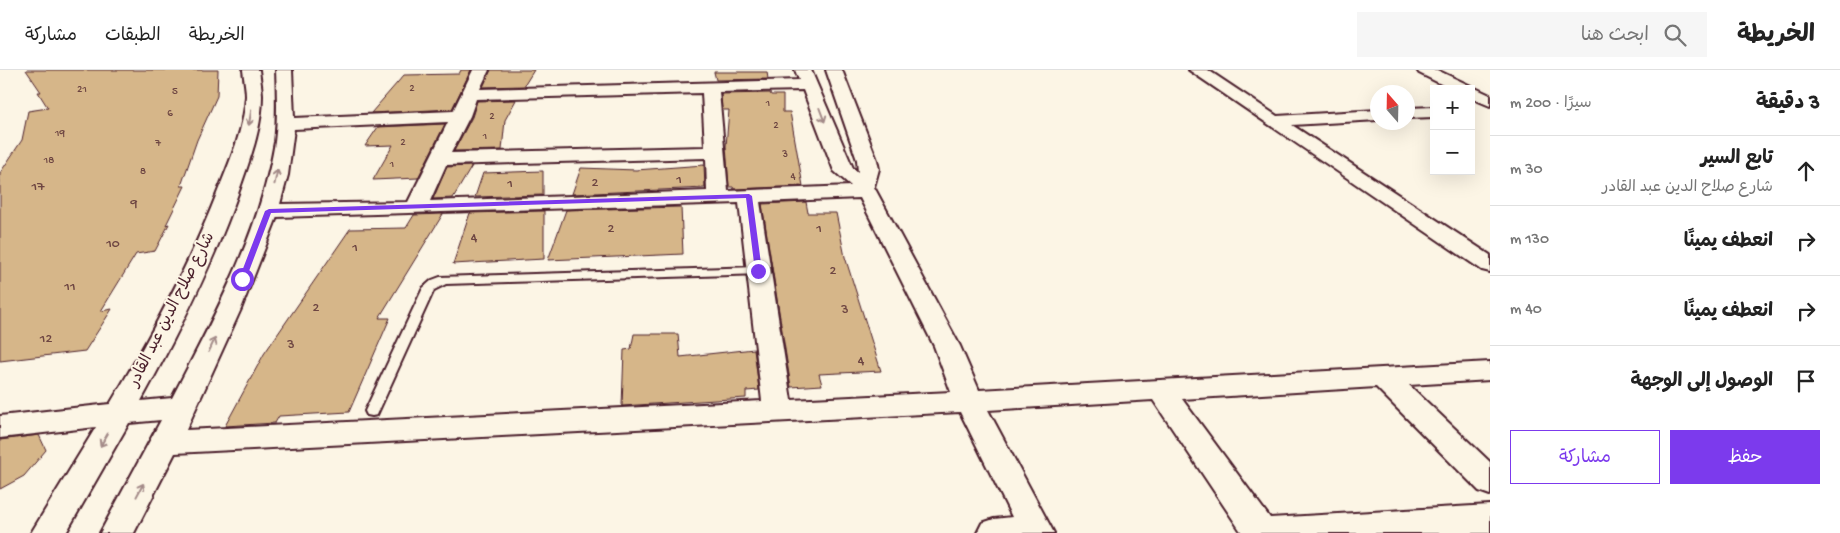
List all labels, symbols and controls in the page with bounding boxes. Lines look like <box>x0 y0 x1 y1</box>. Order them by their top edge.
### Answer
search box <box>1357 12 1707 57</box>
icon: search <box>1661 21 1689 49</box>
text: الخريطة <box>1737 22 1815 51</box>
text: ابحث هنا <box>1581 25 1649 48</box>
text: مشاركة <box>25 26 77 47</box>
text: الطبقات <box>105 26 161 47</box>
text: الخريطة <box>189 26 245 47</box>
house number: 2 <box>409 83 415 95</box>
house number: 21 <box>77 84 87 96</box>
north arrow <box>1370 85 1415 130</box>
map controls <box>1430 85 1475 175</box>
button: + <box>1430 85 1475 130</box>
house number: 5 <box>172 86 178 98</box>
text: 3 دقيقة <box>1756 92 1820 117</box>
text: سيرًا · 200 m <box>1510 95 1592 114</box>
house number: 1 <box>765 98 770 110</box>
one-way arrow <box>817 107 827 122</box>
house number: 6 <box>167 108 173 120</box>
one-way arrow <box>245 110 255 126</box>
house number: 2 <box>489 111 495 123</box>
house number: 2 <box>773 120 779 132</box>
house number: 19 <box>54 128 65 140</box>
button: − <box>1430 130 1475 175</box>
house number: 1 <box>482 131 487 143</box>
house number: 2 <box>400 137 406 149</box>
house number: 7 <box>154 138 161 150</box>
text: تابع السير <box>1701 148 1773 171</box>
house number: 3 <box>781 149 788 161</box>
house number: 18 <box>43 155 54 167</box>
icon: ahead <box>1792 157 1820 185</box>
house number: 1 <box>389 159 394 171</box>
text: 30 m <box>1510 161 1543 180</box>
house number: 8 <box>140 166 146 178</box>
one-way arrow <box>272 169 281 185</box>
house number: 4 <box>790 171 796 183</box>
house number: 1 <box>675 172 682 189</box>
house number: 2 <box>592 175 599 192</box>
house number: 1 <box>506 176 513 193</box>
house number: 17 <box>31 179 45 196</box>
text: شارع صلاح الدين عبد القادر <box>1602 179 1773 198</box>
house number: 9 <box>129 196 138 213</box>
house number: 2 <box>608 221 615 238</box>
house number: 1 <box>815 221 822 238</box>
icon: right <box>1792 227 1820 255</box>
street label: شارع صلاح الدين عبد القادر <box>125 230 220 392</box>
house number: 4 <box>471 230 478 247</box>
text: 130 m <box>1510 231 1549 250</box>
text: انعطف يمينًا <box>1684 231 1773 254</box>
house number: 10 <box>105 236 120 253</box>
house number: 1 <box>351 240 358 257</box>
route end <box>747 260 770 283</box>
house number: 2 <box>830 263 837 280</box>
route start <box>231 268 254 291</box>
house number: 11 <box>63 279 76 296</box>
icon: right <box>1792 297 1820 325</box>
house number: 2 <box>313 300 320 317</box>
text: 40 m <box>1510 301 1542 320</box>
text: انعطف يمينًا <box>1684 301 1773 324</box>
house number: 3 <box>840 302 849 319</box>
house number: 12 <box>39 331 52 348</box>
one-way arrow <box>207 337 217 352</box>
house number: 3 <box>286 337 295 354</box>
house number: 4 <box>858 353 865 370</box>
icon: arrive <box>1792 367 1820 395</box>
text: الوصول إلى الوجهة <box>1630 371 1773 394</box>
button: مشاركة <box>1510 430 1660 484</box>
button: حفظ <box>1670 430 1820 484</box>
one-way arrow <box>98 432 108 446</box>
one-way arrow <box>136 483 145 498</box>

